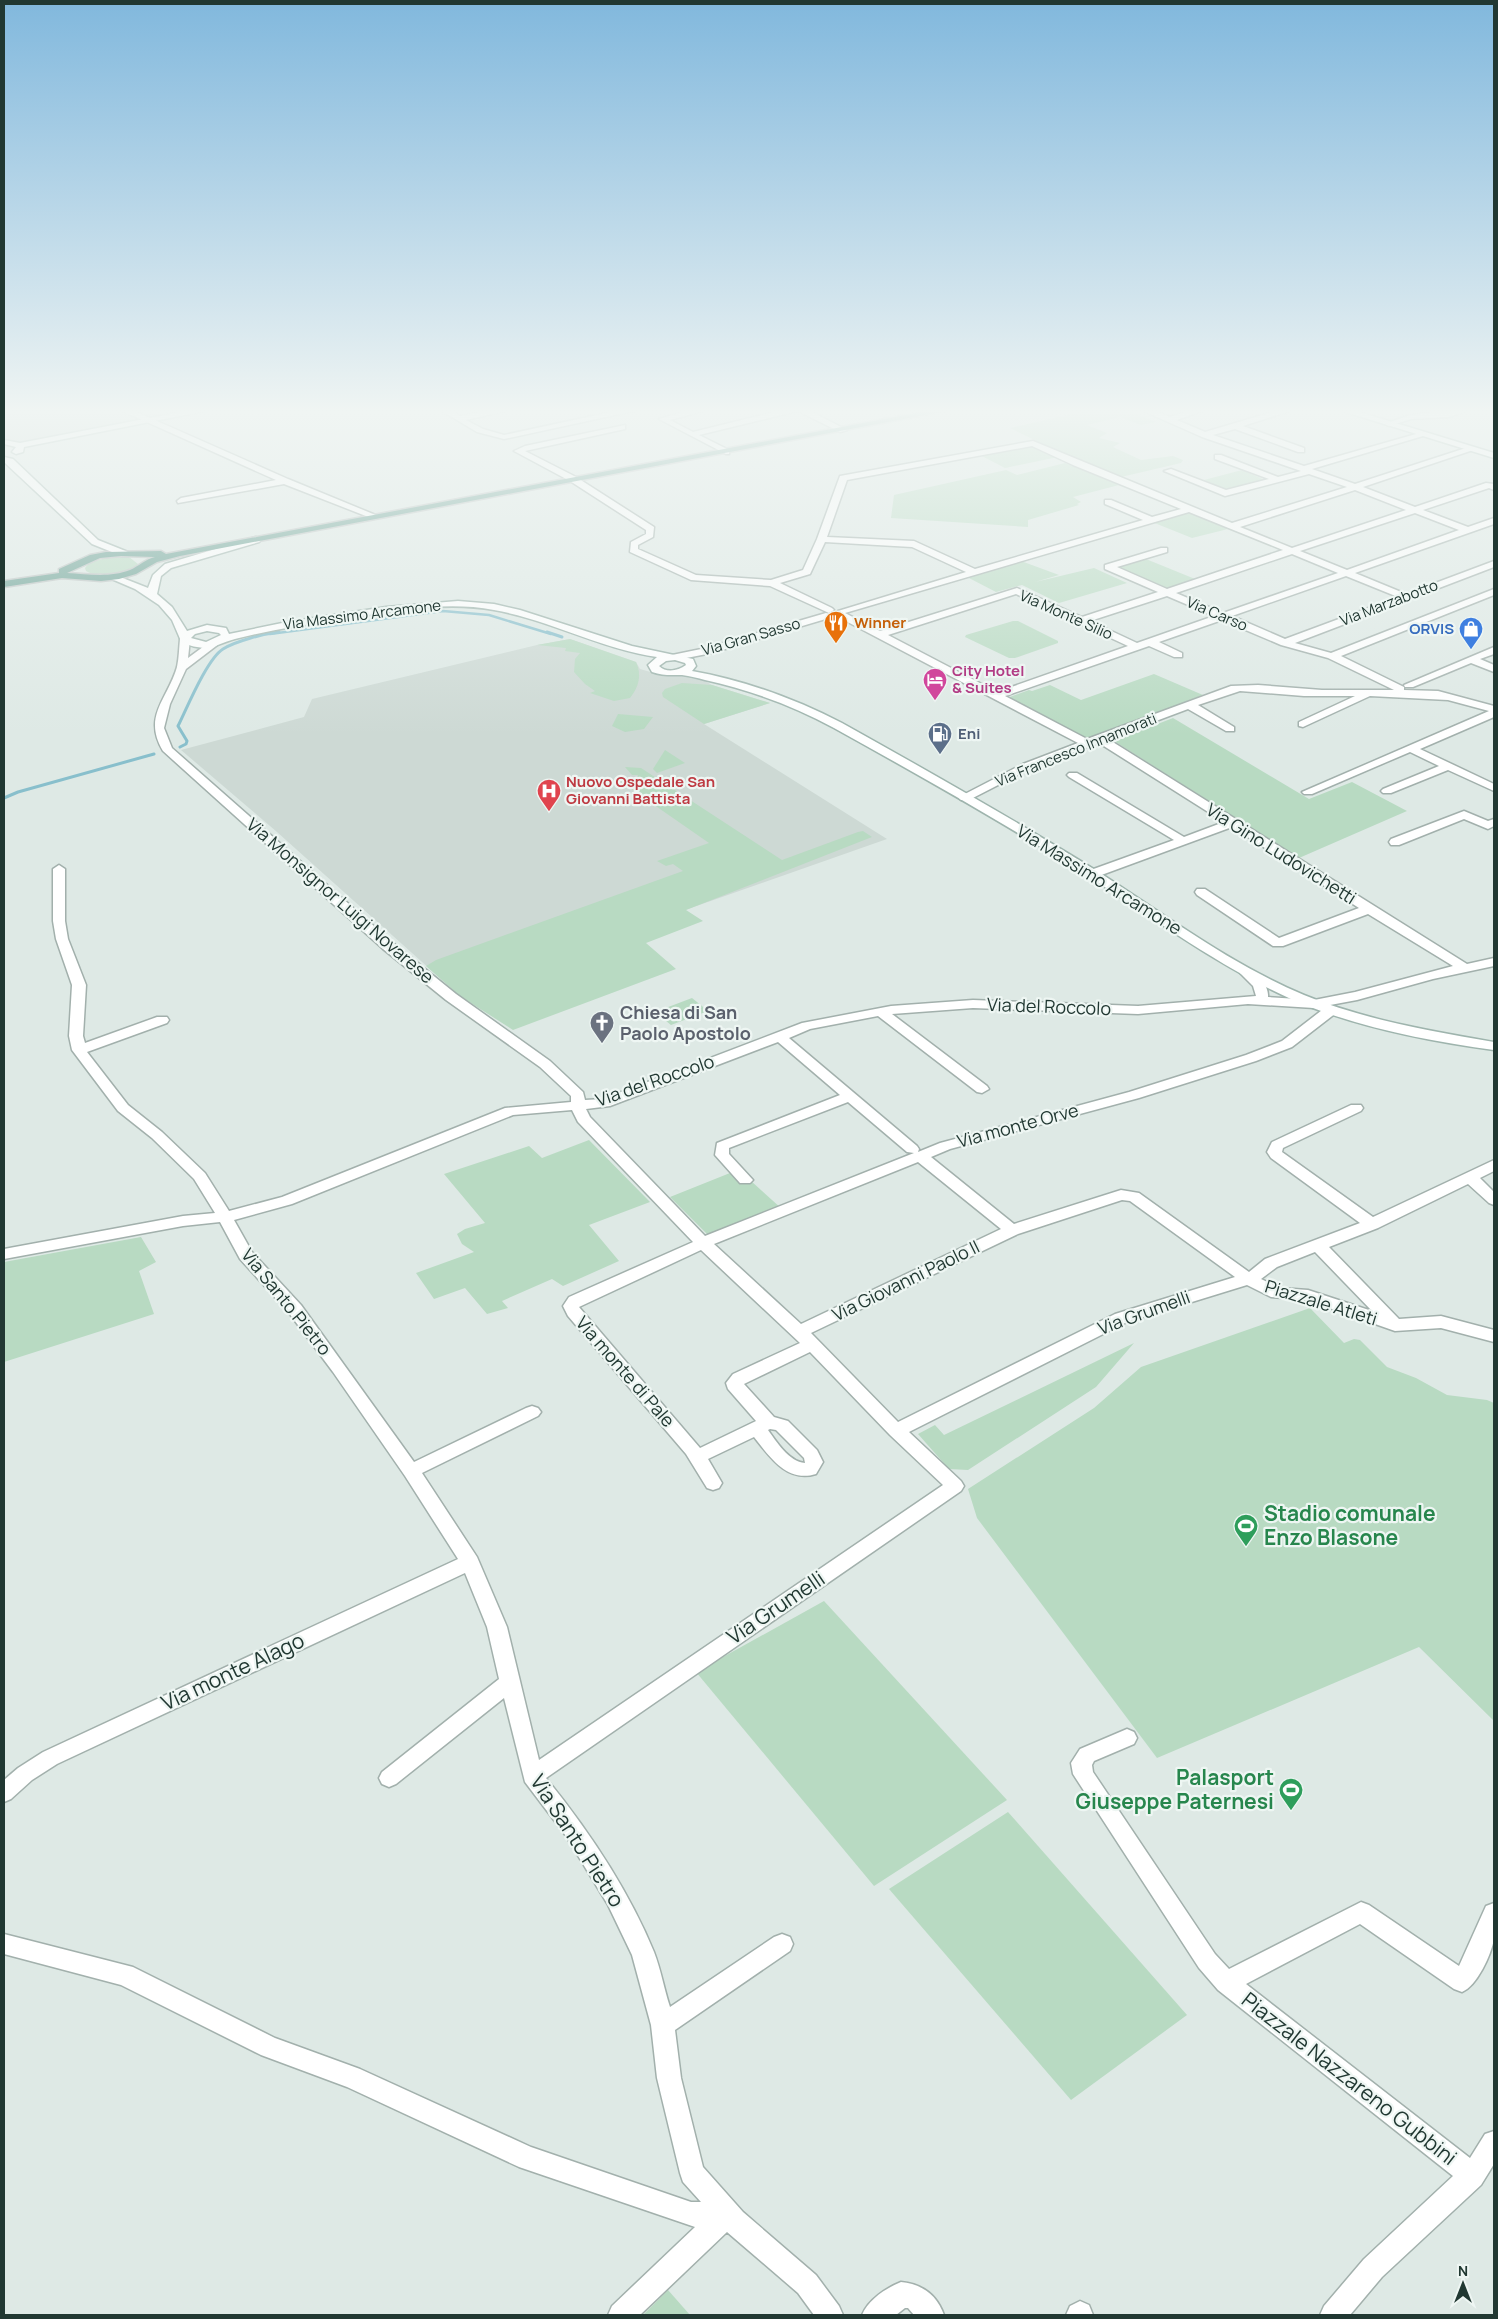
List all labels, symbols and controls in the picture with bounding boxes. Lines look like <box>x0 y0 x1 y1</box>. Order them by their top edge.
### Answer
street label: Via Marzabotto <box>1337 574 1441 631</box>
street label: Via Monte Silio <box>1016 585 1116 645</box>
street label: Via Carso <box>1183 591 1251 636</box>
street label: Via Massimo Arcamone <box>282 594 442 635</box>
restaurant icon: Winner <box>823 610 849 644</box>
street label: Via Gran Sasso <box>699 612 803 661</box>
place label: Winner <box>854 612 906 633</box>
shop icon: ORVIS <box>1458 616 1484 650</box>
place label: ORVIS <box>1409 618 1454 639</box>
place label: City Hotel & Suites <box>952 660 1024 698</box>
hotel icon: City Hotel & Suites <box>922 667 948 701</box>
street label: Via Francesco Innamorati <box>992 708 1160 792</box>
fuel station icon: Eni <box>927 721 953 755</box>
place label: Eni <box>958 723 980 744</box>
place label: Nuovo Ospedale San Giovanni Battista <box>566 771 715 809</box>
hospital icon: Nuovo Ospedale San Giovanni Battista <box>536 778 562 812</box>
street label: Via Gino Ludovichetti <box>1202 797 1361 909</box>
street label: Via Monsignor Luigi Novarese <box>242 812 439 988</box>
street label: Via Massimo Arcamone <box>1012 818 1187 940</box>
street label: Via del Roccolo <box>987 992 1112 1020</box>
place label: Chiesa di San Paolo Apostolo <box>620 1000 751 1045</box>
church icon: Chiesa di San Paolo Apostolo <box>589 1010 615 1044</box>
street label: Via del Roccolo <box>592 1048 717 1112</box>
street label: Via monte Orve <box>954 1097 1081 1153</box>
street label: Via Giovanni Paolo II <box>828 1234 983 1326</box>
street label: Via Santo Pietro <box>236 1243 337 1360</box>
street label: Piazzale Atleti <box>1262 1274 1380 1331</box>
street label: Via Grumelli <box>1094 1284 1193 1340</box>
street label: Via monte di Pale <box>571 1311 681 1432</box>
place label: Stadio comunale Enzo Blasone <box>1264 1499 1436 1551</box>
sports icon: Stadio comunale Enzo Blasone <box>1233 1513 1259 1547</box>
street label: Via Grumelli <box>721 1564 830 1650</box>
street label: Via monte Alago <box>156 1626 309 1717</box>
place label: Palasport Giuseppe Paternesi <box>1076 1763 1274 1815</box>
street label: Via Santo Pietro <box>524 1769 631 1912</box>
sports icon: Palasport Giuseppe Paternesi <box>1278 1777 1304 1811</box>
street label: Piazzale Nazzareno Gubbini <box>1236 1985 1463 2171</box>
north arrow <box>1438 2259 1488 2309</box>
text: N <box>1458 2261 1468 2280</box>

